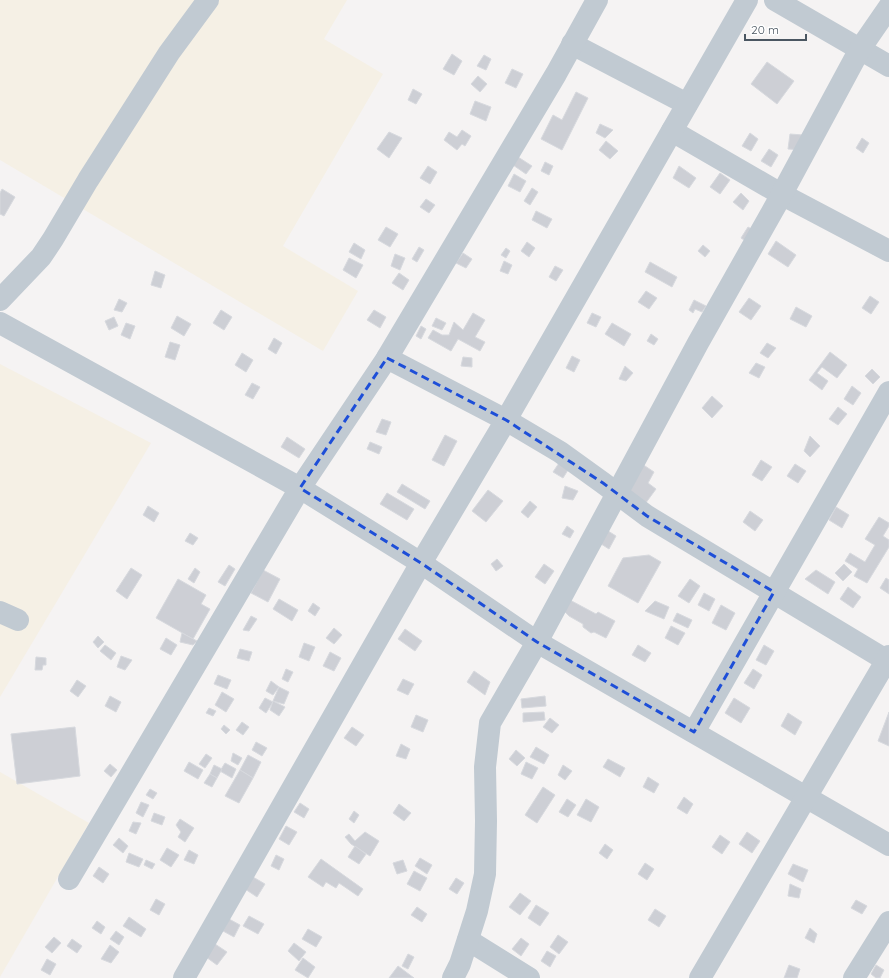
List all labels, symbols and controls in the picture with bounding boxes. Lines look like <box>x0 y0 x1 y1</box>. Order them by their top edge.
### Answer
scale bar <box>745 16 806 42</box>
text: 20 m <box>751 22 779 37</box>

